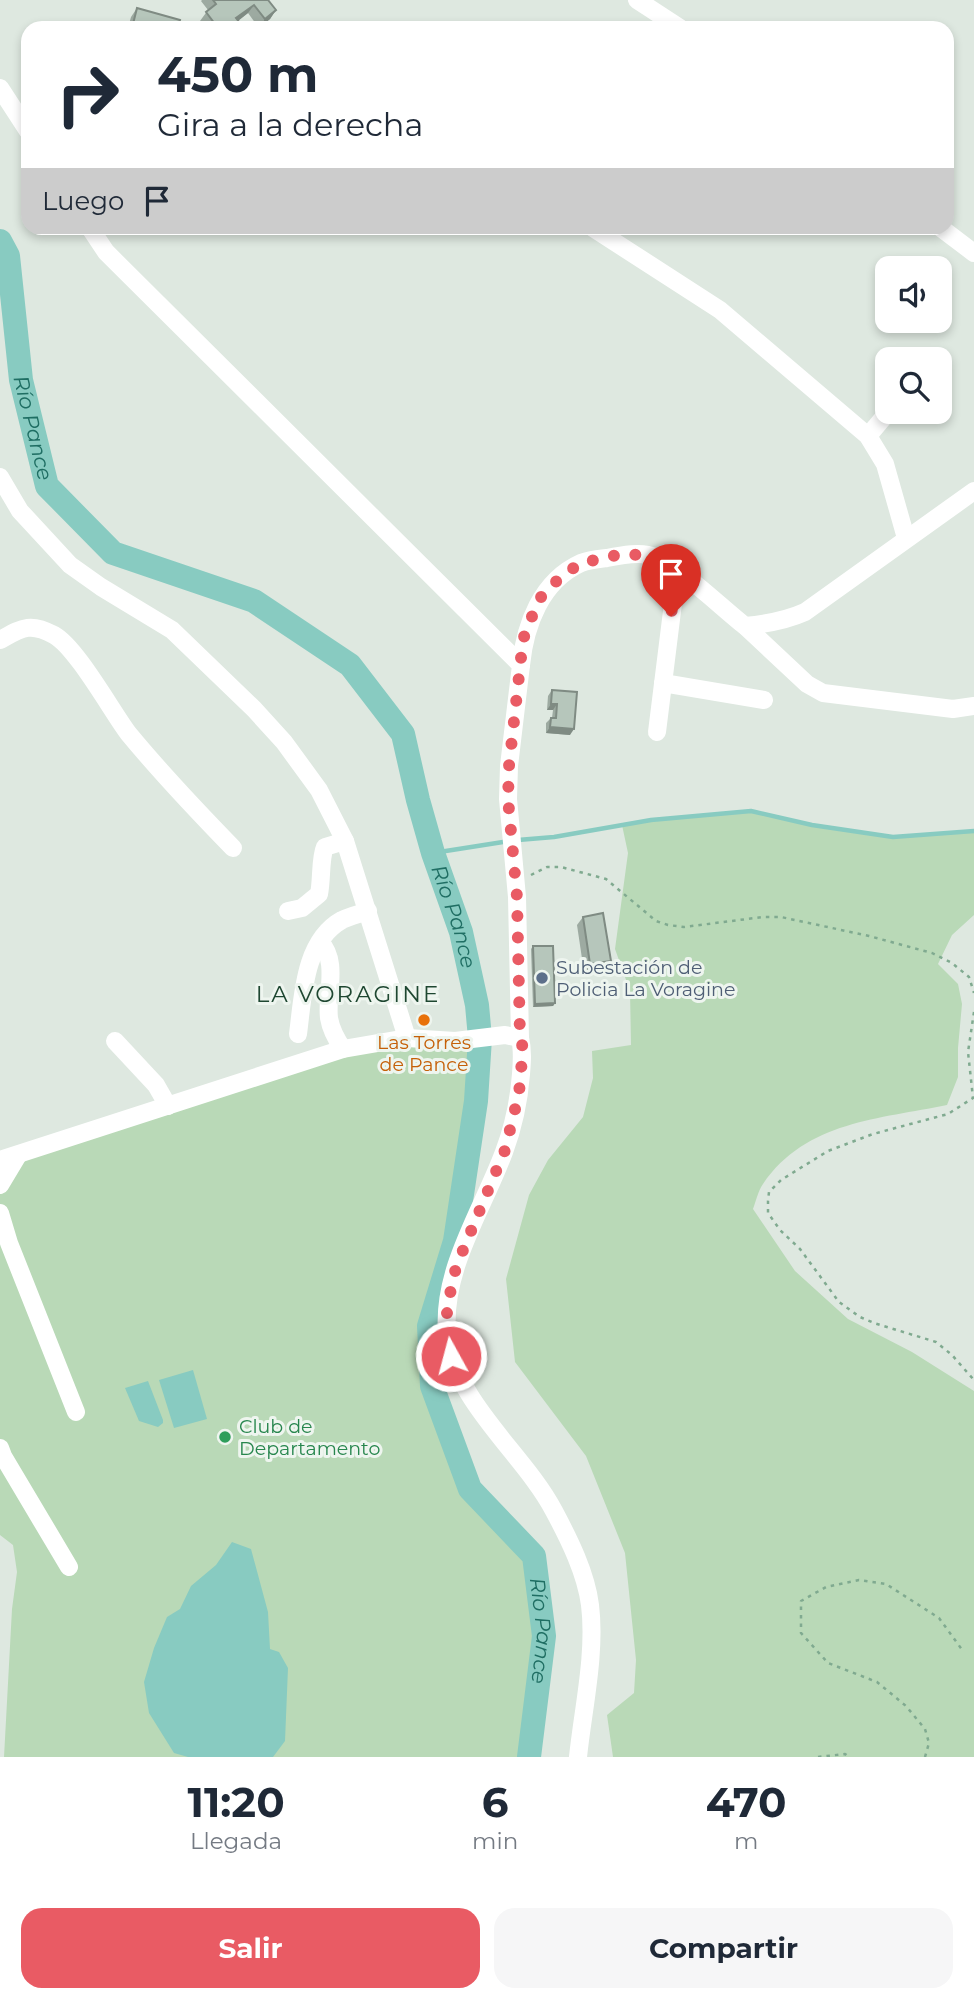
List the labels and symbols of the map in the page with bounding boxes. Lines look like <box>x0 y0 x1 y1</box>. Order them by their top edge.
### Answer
water label: Río Pance <box>8 373 58 483</box>
pin <box>641 544 701 616</box>
water label: Río Pance <box>426 861 482 970</box>
place label: Subestación de Policia La Voragine <box>556 956 735 1001</box>
marker: Subestación de Policia La Voragine <box>534 970 550 986</box>
district label: LA VORAGINE <box>256 980 440 1008</box>
marker: Las Torres de Pance <box>416 1012 432 1028</box>
place label: Las Torres de Pance <box>377 1031 471 1076</box>
position arrow <box>414 1319 488 1393</box>
place label: Club de Departamento <box>239 1415 380 1460</box>
marker: Club de Departamento <box>217 1429 233 1445</box>
water label: Río Pance <box>525 1576 557 1685</box>

